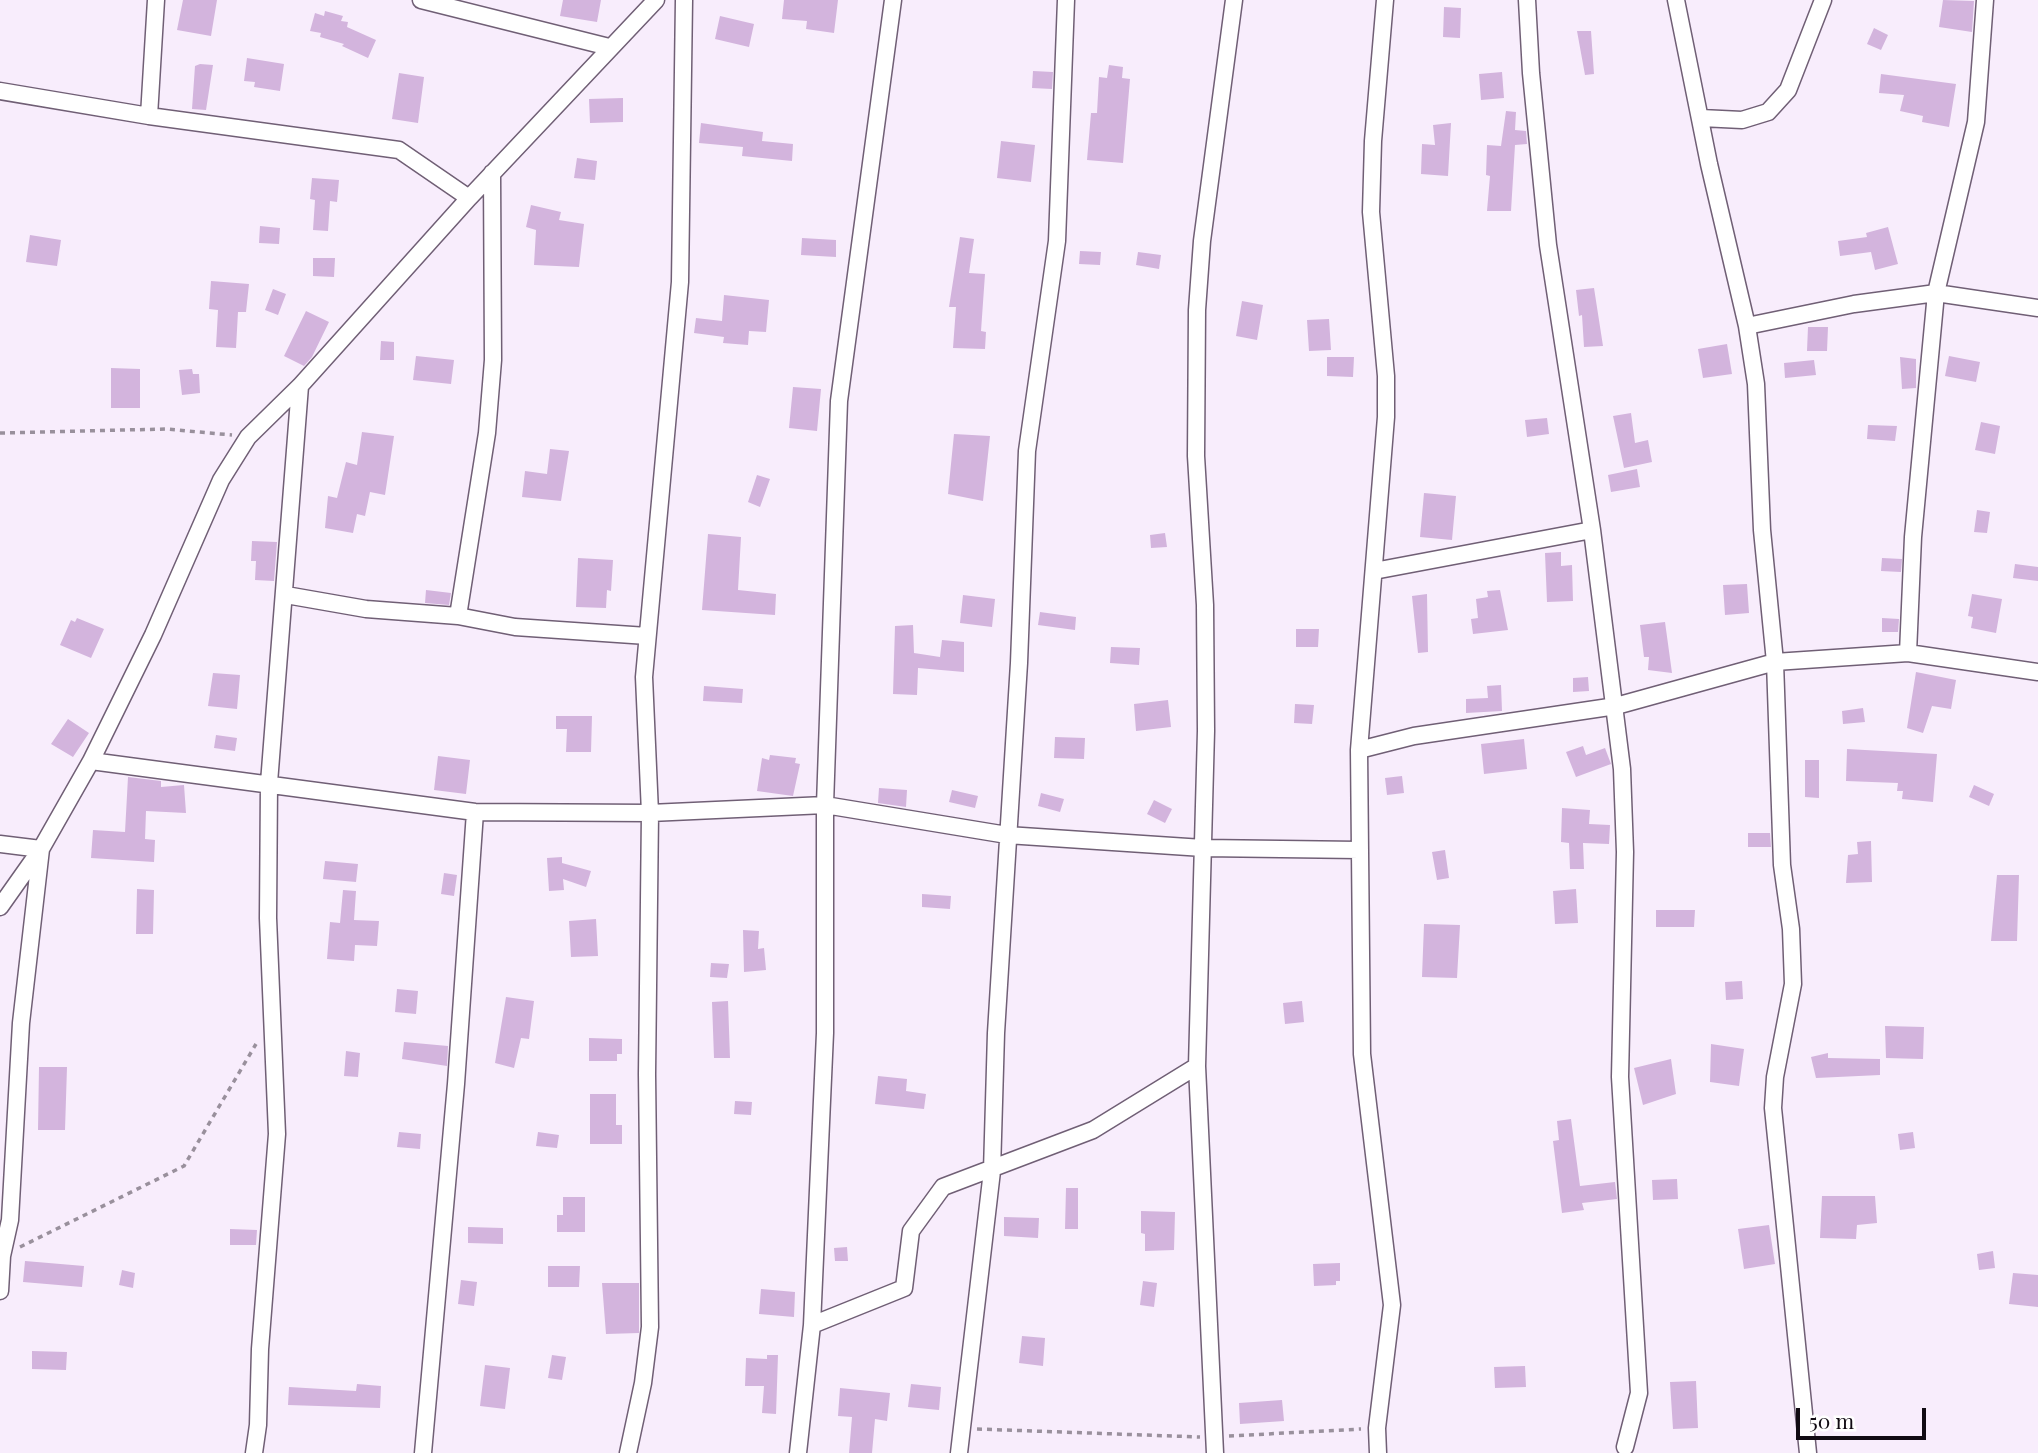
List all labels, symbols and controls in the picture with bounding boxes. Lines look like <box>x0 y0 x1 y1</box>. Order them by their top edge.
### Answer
scale bar <box>1800 1394 1930 1438</box>
text: 50 m <box>1809 1406 1854 1434</box>

